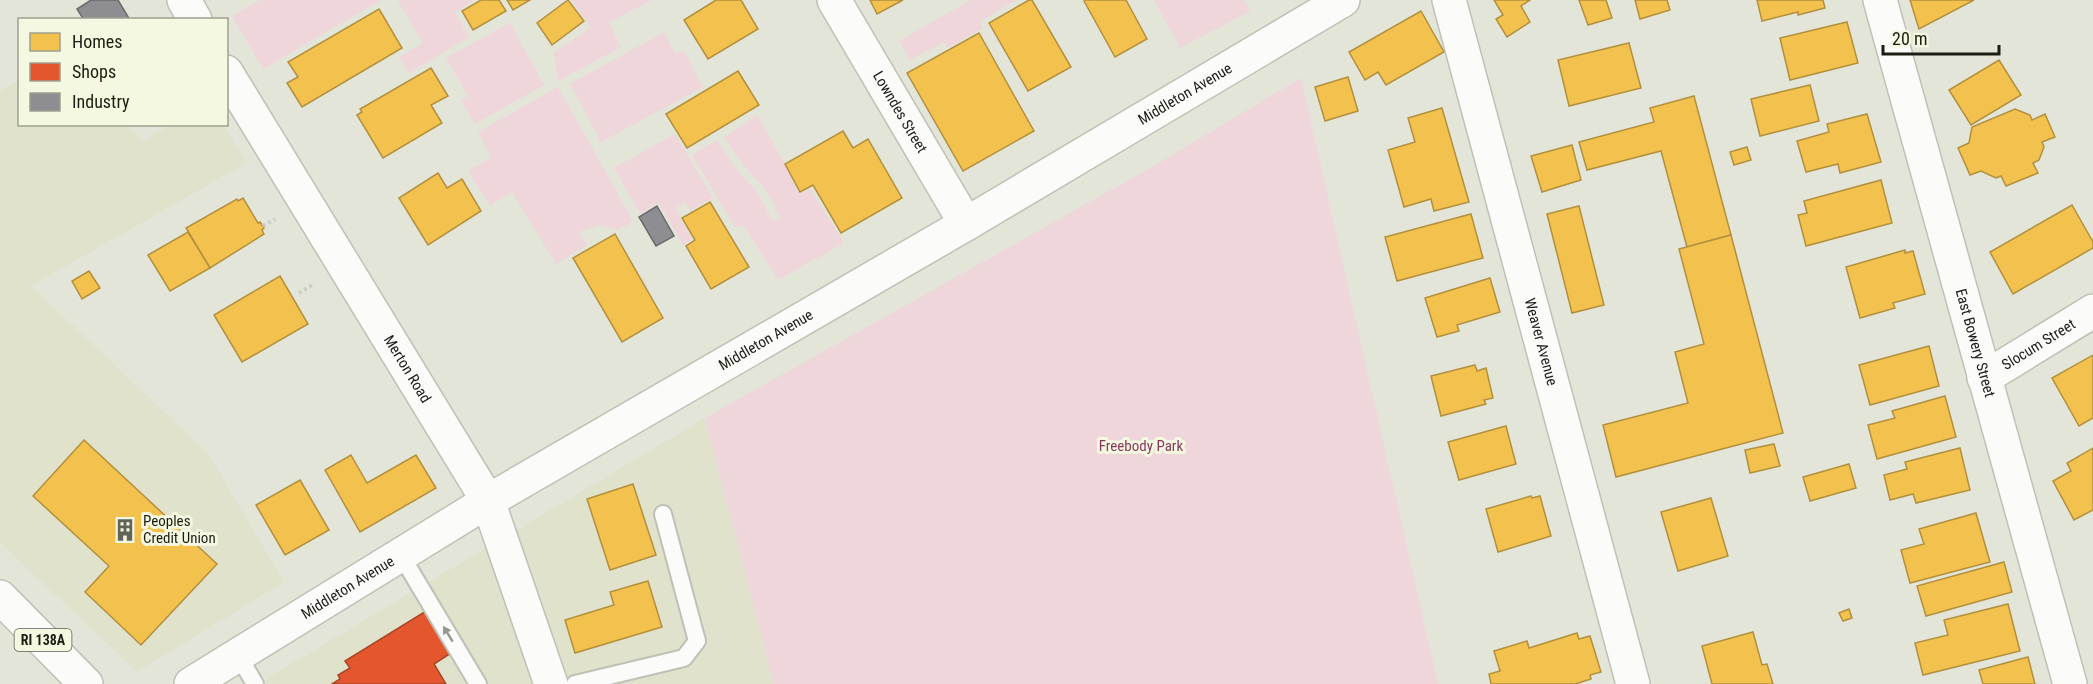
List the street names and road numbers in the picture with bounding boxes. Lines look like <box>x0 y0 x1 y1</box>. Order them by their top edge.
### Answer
street label: Middleton Avenue <box>1135 59 1235 129</box>
street label: Lowndes Street <box>869 68 931 156</box>
street label: East Bowery Street <box>1952 287 1999 399</box>
street label: Weaver Avenue <box>1521 296 1561 388</box>
street label: Middleton Avenue <box>716 306 816 374</box>
street label: Slocum Street <box>1998 315 2079 374</box>
street label: Merton Road <box>380 332 435 406</box>
street label: Middleton Avenue <box>298 552 397 623</box>
road number: RI 138A <box>15 629 72 651</box>

